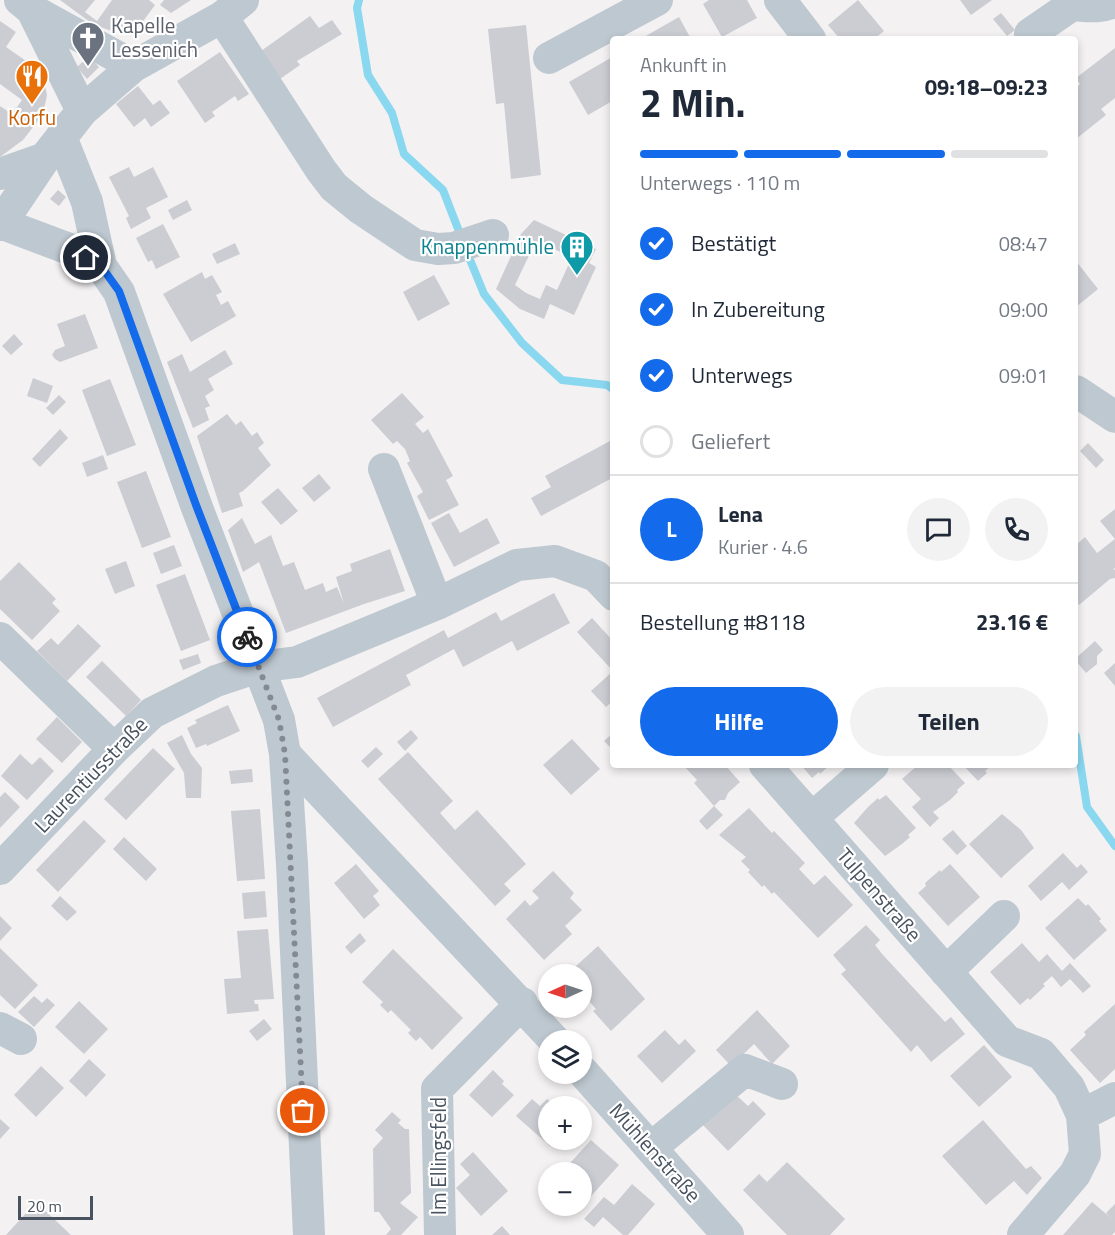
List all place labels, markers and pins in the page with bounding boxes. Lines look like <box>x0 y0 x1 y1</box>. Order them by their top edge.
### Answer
place label: Kapelle Lessenich <box>111 9 198 65</box>
church icon: Kapelle Lessenich <box>70 20 106 67</box>
restaurant icon: Korfu <box>14 58 50 105</box>
place label: Korfu <box>8 101 56 133</box>
building icon: Knappenmühle <box>559 229 595 276</box>
place label: Knappenmühle <box>421 230 554 262</box>
pin <box>60 232 111 283</box>
pin <box>277 1085 328 1136</box>

